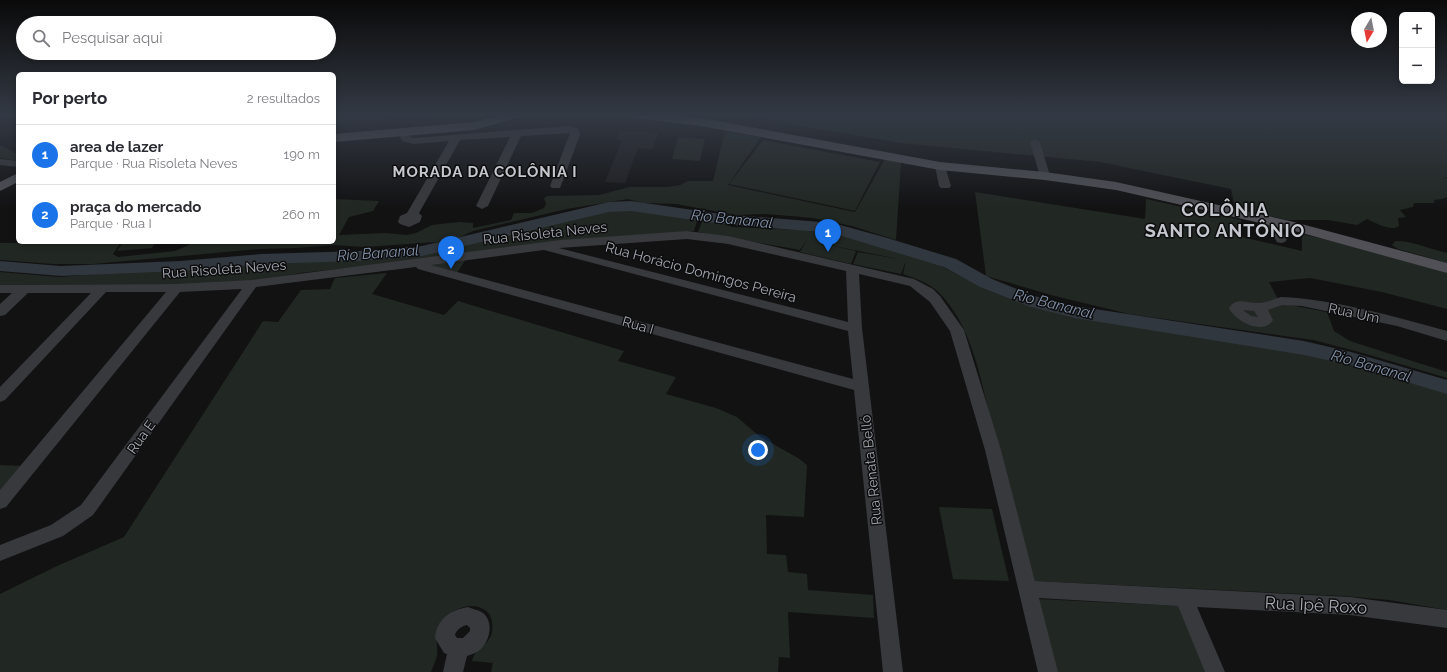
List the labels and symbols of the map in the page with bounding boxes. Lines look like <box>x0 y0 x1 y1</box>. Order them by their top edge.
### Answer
north arrow <box>1351 12 1387 48</box>
district label: MORADA DA COLÔNIA I <box>392 163 578 181</box>
district label: COLÔNIA SANTO ANTÔNIO <box>1145 198 1305 241</box>
water label: Rio Bananal <box>690 206 774 232</box>
street label: Rua Risoleta Neves <box>482 219 608 247</box>
pin: 1 <box>815 219 841 252</box>
pin: 2 <box>438 236 464 269</box>
street label: Rua Horácio Domingos Pereira <box>604 239 798 305</box>
water label: Rio Bananal <box>336 241 420 265</box>
street label: Rua Risoleta Neves <box>161 257 287 281</box>
water label: Rio Bananal <box>1012 285 1096 323</box>
street label: Rua Um <box>1327 300 1381 326</box>
street label: Rua I <box>620 313 656 337</box>
water label: Rio Bananal <box>1329 346 1413 386</box>
street label: Rua Renata Belló <box>857 414 885 526</box>
street label: Rua E <box>124 417 158 457</box>
your location <box>748 440 768 460</box>
street label: Rua Ipê Roxo <box>1264 592 1368 618</box>

